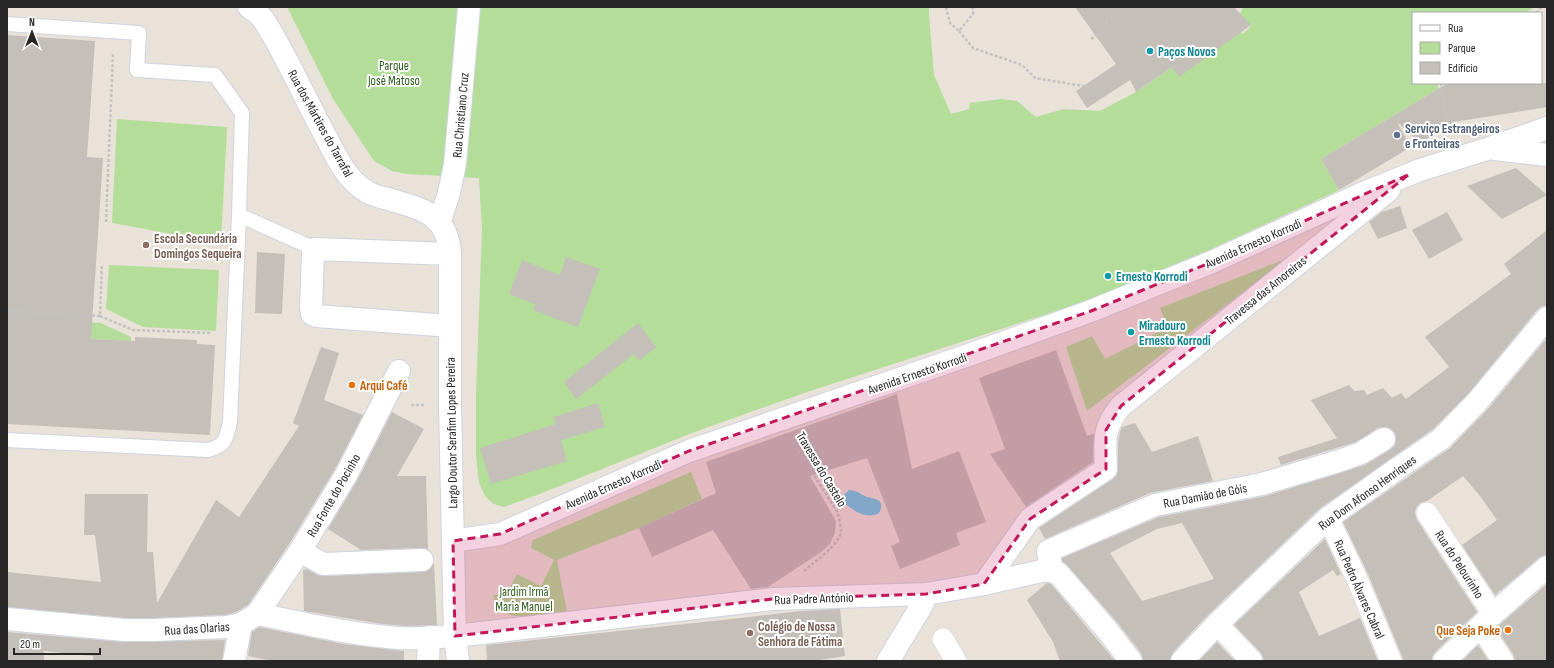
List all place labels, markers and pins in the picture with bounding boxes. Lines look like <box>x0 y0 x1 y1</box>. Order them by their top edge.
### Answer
place label: Paços Novos <box>1158 44 1216 60</box>
marker: Paços Novos <box>1145 46 1155 56</box>
place label: Serviço Estrangeiros e Fronteiras <box>1405 121 1500 152</box>
marker: Serviço Estrangeiros e Fronteiras <box>1392 130 1402 140</box>
place label: Escola Secundária Domingos Sequeira <box>154 231 242 262</box>
marker: Escola Secundária Domingos Sequeira <box>141 240 151 250</box>
place label: Ernesto Korrodi <box>1116 269 1188 285</box>
marker: Ernesto Korrodi <box>1103 271 1113 281</box>
place label: Miradouro Ernesto Korrodi <box>1139 318 1211 349</box>
marker: Miradouro Ernesto Korrodi <box>1126 327 1136 337</box>
place label: Arqui Café <box>359 378 408 394</box>
marker: Arqui Café <box>347 380 357 390</box>
place label: Colégio de Nossa Senhora de Fátima <box>758 619 842 650</box>
place label: Que Seja Poke <box>1436 623 1500 639</box>
marker: Que Seja Poke <box>1503 625 1513 635</box>
marker: Colégio de Nossa Senhora de Fátima <box>745 628 755 638</box>

